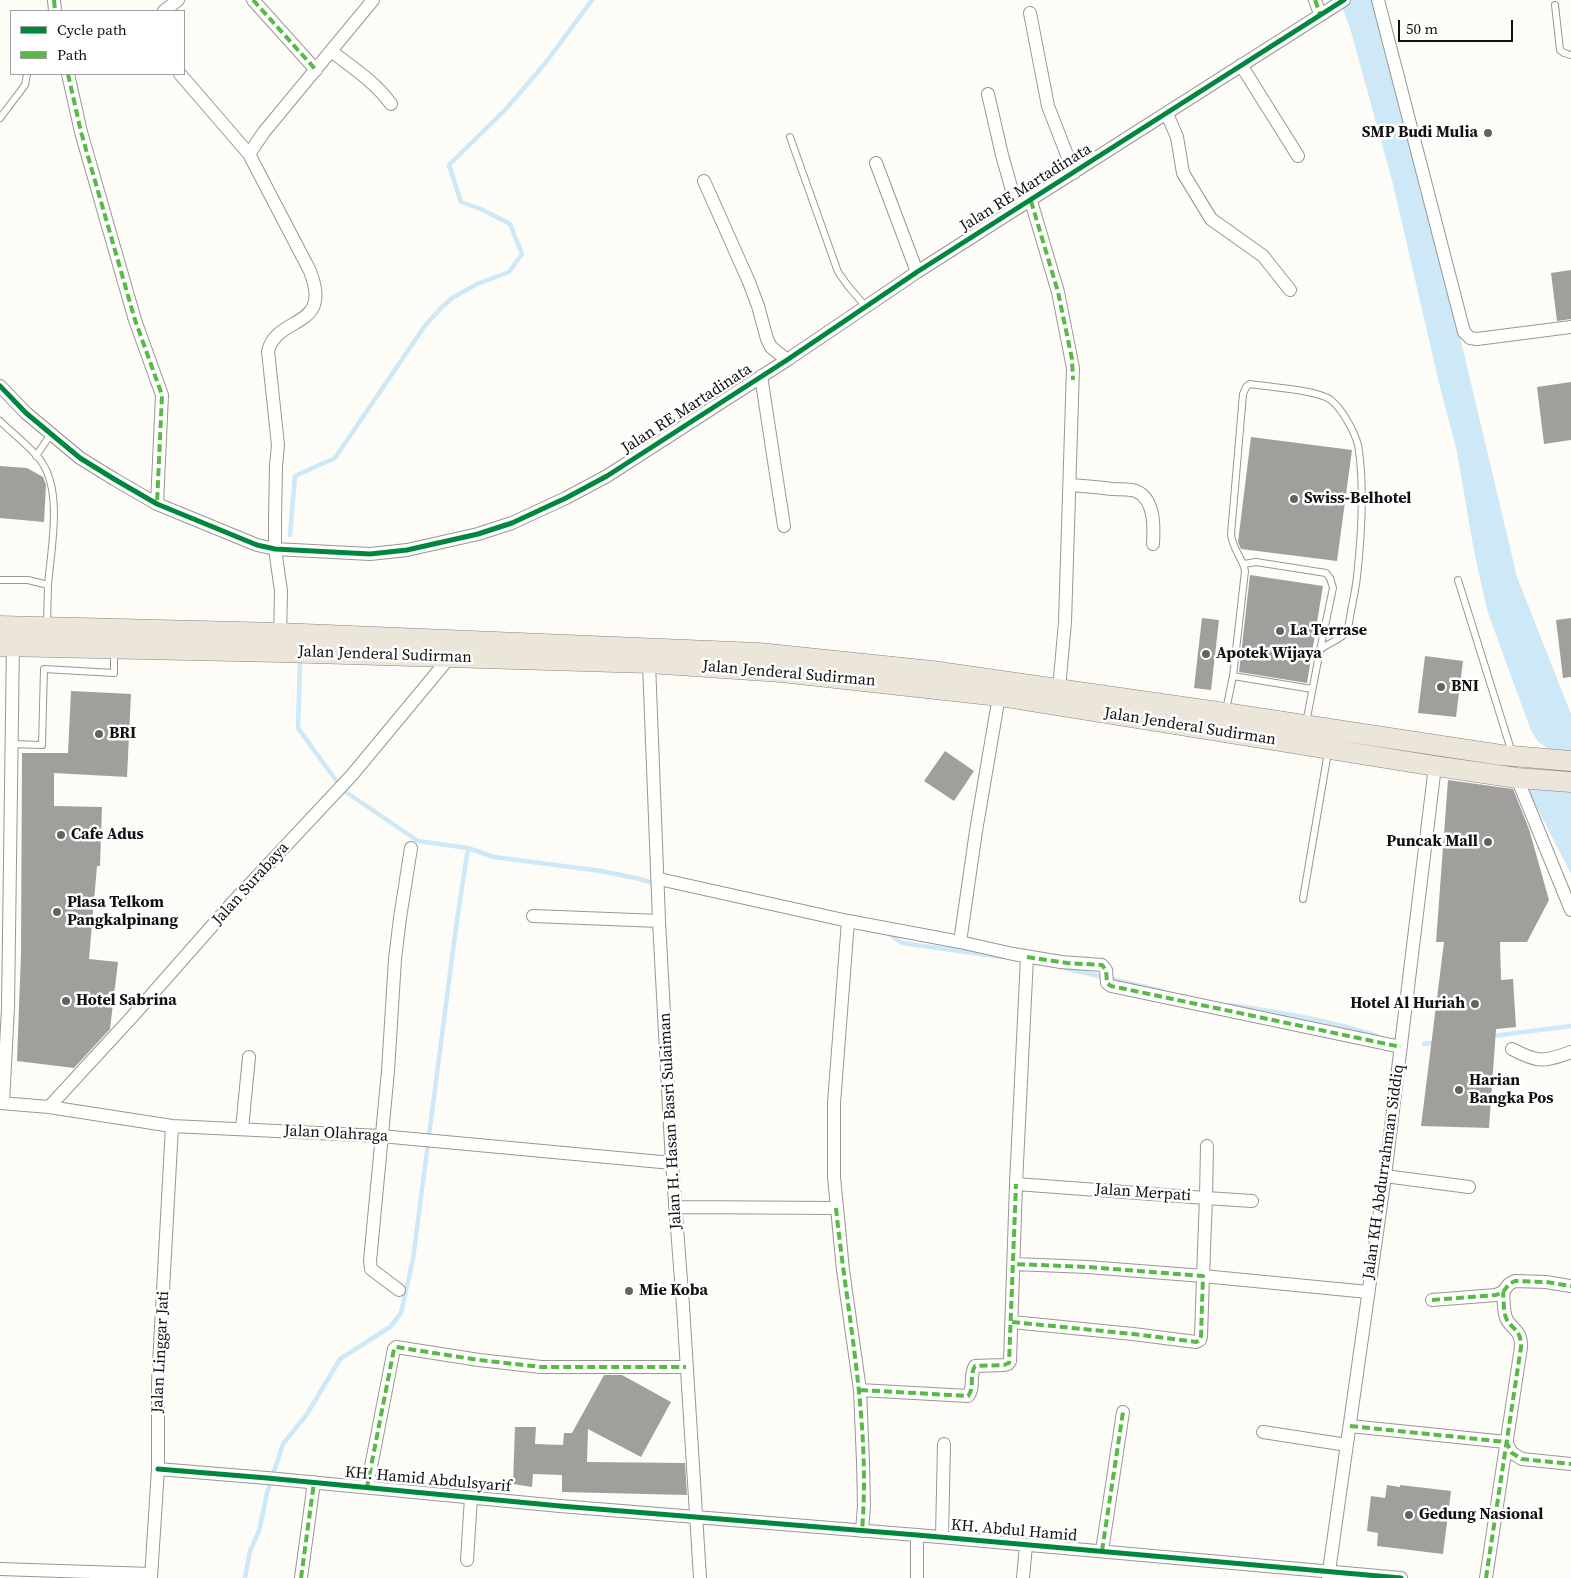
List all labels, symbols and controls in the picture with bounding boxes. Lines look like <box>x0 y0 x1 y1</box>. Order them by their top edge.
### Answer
legend <box>10 10 185 75</box>
scale bar <box>1401 10 1516 42</box>
text: 50 m <box>1406 18 1438 39</box>
text: Cycle path <box>57 19 127 40</box>
text: Path <box>57 44 87 65</box>
place label: SMP Budi Mulia <box>1362 123 1478 143</box>
marker: SMP Budi Mulia <box>1482 127 1494 139</box>
street label: Jalan RE Martadinata <box>957 140 1095 236</box>
street label: Jalan RE Martadinata <box>618 360 756 458</box>
place label: Swiss-Belhotel <box>1304 489 1412 509</box>
marker: Swiss-Belhotel <box>1288 493 1300 505</box>
place label: La Terrase <box>1290 621 1367 641</box>
marker: La Terrase <box>1274 625 1286 637</box>
street label: Jalan Jenderal Sudirman <box>298 642 472 668</box>
place label: Apotek Wijaya <box>1216 644 1322 664</box>
marker: Apotek Wijaya <box>1200 648 1212 660</box>
street label: Jalan Jenderal Sudirman <box>702 657 876 691</box>
place label: BNI <box>1451 677 1479 697</box>
marker: BNI <box>1435 681 1447 693</box>
street label: Jalan Jenderal Sudirman <box>1103 704 1277 750</box>
place label: BRI <box>109 724 136 744</box>
marker: BRI <box>93 728 105 740</box>
place label: Cafe Adus <box>71 825 144 845</box>
marker: Cafe Adus <box>55 829 67 841</box>
place label: Puncak Mall <box>1386 832 1478 852</box>
marker: Puncak Mall <box>1482 836 1494 848</box>
street label: Jalan Surabaya <box>209 838 293 930</box>
place label: Plasa Telkom Pangkalpinang <box>67 893 178 931</box>
marker: Plasa Telkom Pangkalpinang <box>51 906 63 918</box>
place label: Hotel Sabrina <box>76 991 177 1011</box>
place label: Hotel Al Huriah <box>1350 994 1465 1014</box>
marker: Hotel Sabrina <box>60 995 72 1007</box>
marker: Hotel Al Huriah <box>1469 998 1481 1010</box>
street label: Jalan H. Hasan Basri Sulaiman <box>656 1012 686 1230</box>
street label: Jalan KH Abdurrahman Siddiq <box>1359 1063 1409 1281</box>
place label: Harian Bangka Pos <box>1469 1071 1554 1109</box>
marker: Harian Bangka Pos <box>1453 1084 1465 1096</box>
street label: Jalan Olahraga <box>283 1122 389 1146</box>
street label: Jalan Merpati <box>1094 1180 1192 1206</box>
place label: Mie Koba <box>639 1281 708 1301</box>
marker: Mie Koba <box>623 1285 635 1297</box>
street label: Jalan Linggar Jati <box>148 1291 174 1413</box>
street label: KH. Hamid Abdulsyarif <box>344 1463 512 1497</box>
place label: Gedung Nasional <box>1419 1505 1544 1525</box>
marker: Gedung Nasional <box>1403 1509 1415 1521</box>
street label: KH. Abdul Hamid <box>950 1516 1078 1546</box>

